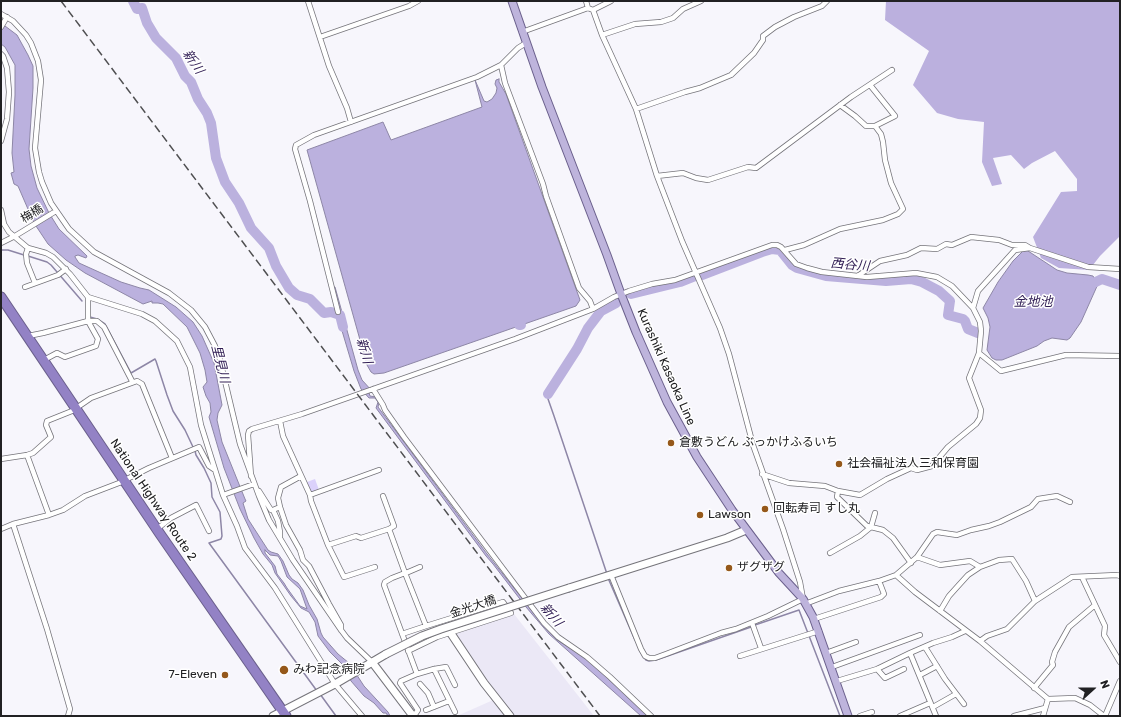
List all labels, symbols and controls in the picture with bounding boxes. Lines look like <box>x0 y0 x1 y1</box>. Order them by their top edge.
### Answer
water label: 新川 <box>179 47 207 77</box>
street label: 梅橋 <box>18 202 46 226</box>
water label: 西谷川 <box>830 256 870 274</box>
water label: 金地池 <box>1014 294 1052 310</box>
street label: Kurashiki Kasaoka Line <box>634 306 698 428</box>
water label: 新川 <box>353 336 375 366</box>
water label: 里見川 <box>208 343 232 385</box>
street label: National Highway Route 2 <box>107 436 199 564</box>
place label: 倉敷うどん ぶっかけふるいち <box>679 436 838 450</box>
marker: 倉敷うどん ぶっかけふるいち <box>666 438 676 448</box>
place label: 社会福祉法人三和保育園 <box>847 457 979 471</box>
marker: 社会福祉法人三和保育園 <box>834 459 844 469</box>
place label: 回転寿司 すし丸 <box>773 502 860 516</box>
marker: 回転寿司 すし丸 <box>760 504 770 514</box>
place label: Lawson <box>708 508 751 522</box>
marker: Lawson <box>695 510 705 520</box>
place label: ザグザグ <box>737 561 785 575</box>
marker: ザグザグ <box>724 563 734 573</box>
street label: 金光大橋 <box>448 593 498 621</box>
water label: 新川 <box>537 600 565 630</box>
place label: みわ記念病院 <box>293 663 365 677</box>
marker: みわ記念病院 <box>278 664 290 676</box>
place label: 7-Eleven <box>168 668 217 682</box>
north arrow <box>1073 669 1113 709</box>
marker: 7-Eleven <box>220 670 230 680</box>
text: N <box>1097 678 1112 691</box>

